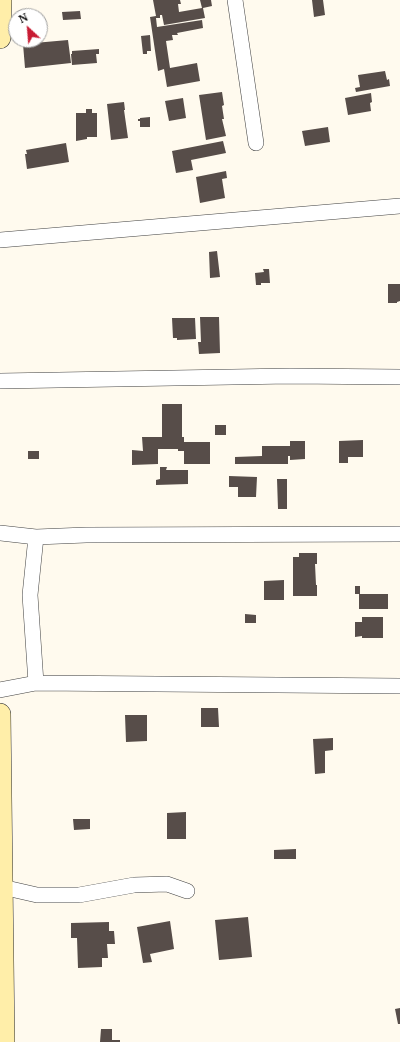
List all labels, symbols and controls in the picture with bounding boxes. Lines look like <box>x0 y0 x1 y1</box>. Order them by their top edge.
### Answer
north arrow <box>8 8 48 48</box>
text: N <box>16 9 30 26</box>

